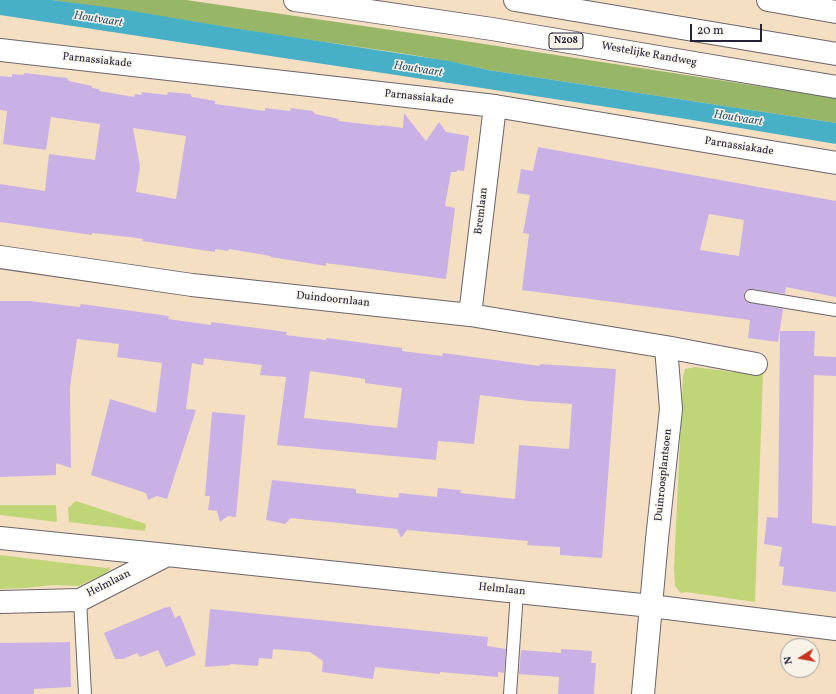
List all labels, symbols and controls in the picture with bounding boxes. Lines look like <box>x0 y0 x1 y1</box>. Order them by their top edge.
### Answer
water label: Houtvaart <box>72 9 124 31</box>
scale bar <box>692 16 764 42</box>
text: 20 m <box>697 23 724 39</box>
road number: N208 <box>549 33 583 49</box>
street label: Westelijke Randweg <box>600 40 698 70</box>
street label: Parnassiakade <box>62 51 132 71</box>
water label: Houtvaart <box>392 59 444 81</box>
street label: Parnassiakade <box>384 88 454 108</box>
water label: Houtvaart <box>712 108 764 130</box>
street label: Parnassiakade <box>704 135 774 159</box>
street label: Bremlaan <box>473 187 491 235</box>
street label: Duindoornlaan <box>296 290 370 310</box>
street label: Duinroosplantsoen <box>653 428 675 522</box>
street label: Helmlaan <box>85 567 133 601</box>
street label: Helmlaan <box>478 581 526 599</box>
north arrow <box>780 638 820 678</box>
text: N <box>781 655 797 666</box>

